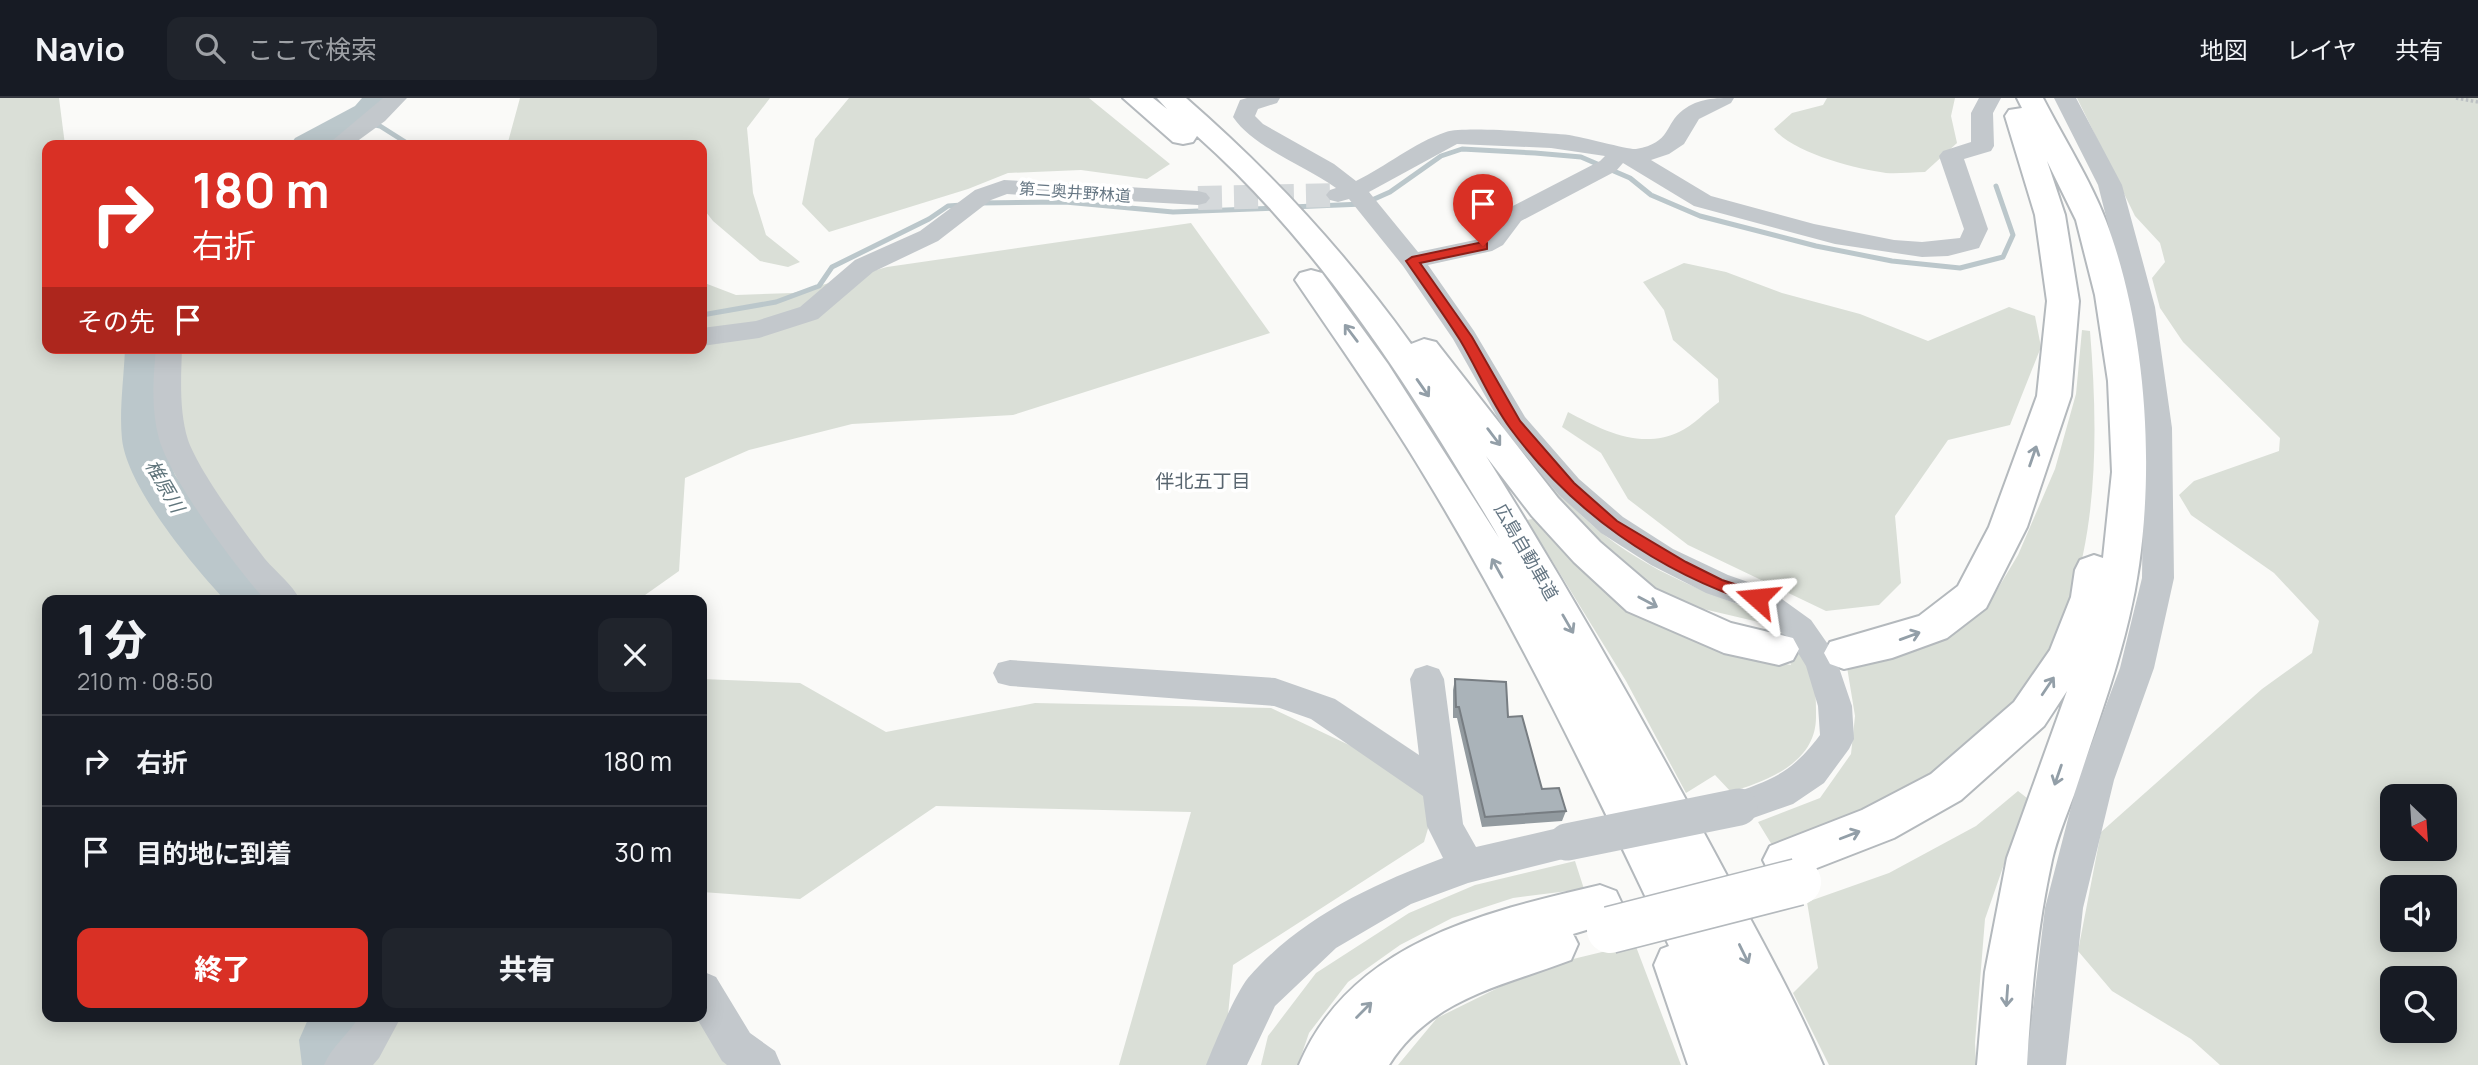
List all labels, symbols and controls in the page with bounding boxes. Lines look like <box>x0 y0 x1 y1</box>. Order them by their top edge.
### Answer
search box <box>167 17 657 80</box>
text: Navio <box>35 26 125 71</box>
icon: search <box>191 29 229 67</box>
text: ここで検索 <box>247 31 377 67</box>
text: 地図 <box>2200 33 2248 66</box>
text: レイヤ <box>2286 33 2357 66</box>
text: 共有 <box>2395 33 2443 66</box>
text: 180 m <box>192 156 330 223</box>
icon: right <box>77 168 168 259</box>
pin <box>1453 174 1513 246</box>
street label: 第二奥井野林道 <box>1018 177 1132 207</box>
icon: arrive <box>1464 185 1502 223</box>
text: 右折 <box>192 223 256 267</box>
icon: arrive <box>169 301 207 339</box>
text: その先 <box>77 303 155 339</box>
one-way arrow <box>1344 324 1359 343</box>
one-way arrow <box>1416 378 1430 397</box>
one-way arrow <box>1486 427 1501 446</box>
one-way arrow <box>2028 446 2040 468</box>
water label: 椎原川 <box>139 455 192 519</box>
district label: 伴北五丁目 <box>1155 468 1251 494</box>
street label: 広島自動車道 <box>1489 499 1564 604</box>
one-way arrow <box>1490 558 1503 579</box>
position arrow <box>1720 561 1794 635</box>
one-way arrow <box>1637 596 1658 610</box>
text: 1 分 <box>77 610 146 668</box>
one-way arrow <box>1561 613 1575 633</box>
button: close <box>598 618 672 692</box>
one-way arrow <box>1899 628 1921 641</box>
text: 210 m · 08:50 <box>77 665 213 697</box>
one-way arrow <box>2041 676 2055 696</box>
icon: right <box>77 742 115 780</box>
text: 180 m <box>604 743 672 779</box>
text: 右折 <box>136 744 188 780</box>
one-way arrow <box>2051 764 2064 786</box>
north arrow <box>2380 784 2457 861</box>
map controls <box>2380 784 2457 1043</box>
one-way arrow <box>1839 828 1860 840</box>
icon: arrive <box>77 833 115 871</box>
text: 30 m <box>615 834 672 870</box>
text: 目的地に到着 <box>136 835 292 871</box>
button: sound <box>2380 875 2457 952</box>
button: 終了 <box>77 928 368 1008</box>
button: 共有 <box>382 928 672 1008</box>
one-way arrow <box>1737 943 1751 964</box>
button: search <box>2380 966 2457 1043</box>
one-way arrow <box>2000 984 2013 1007</box>
one-way arrow <box>1355 1001 1372 1018</box>

